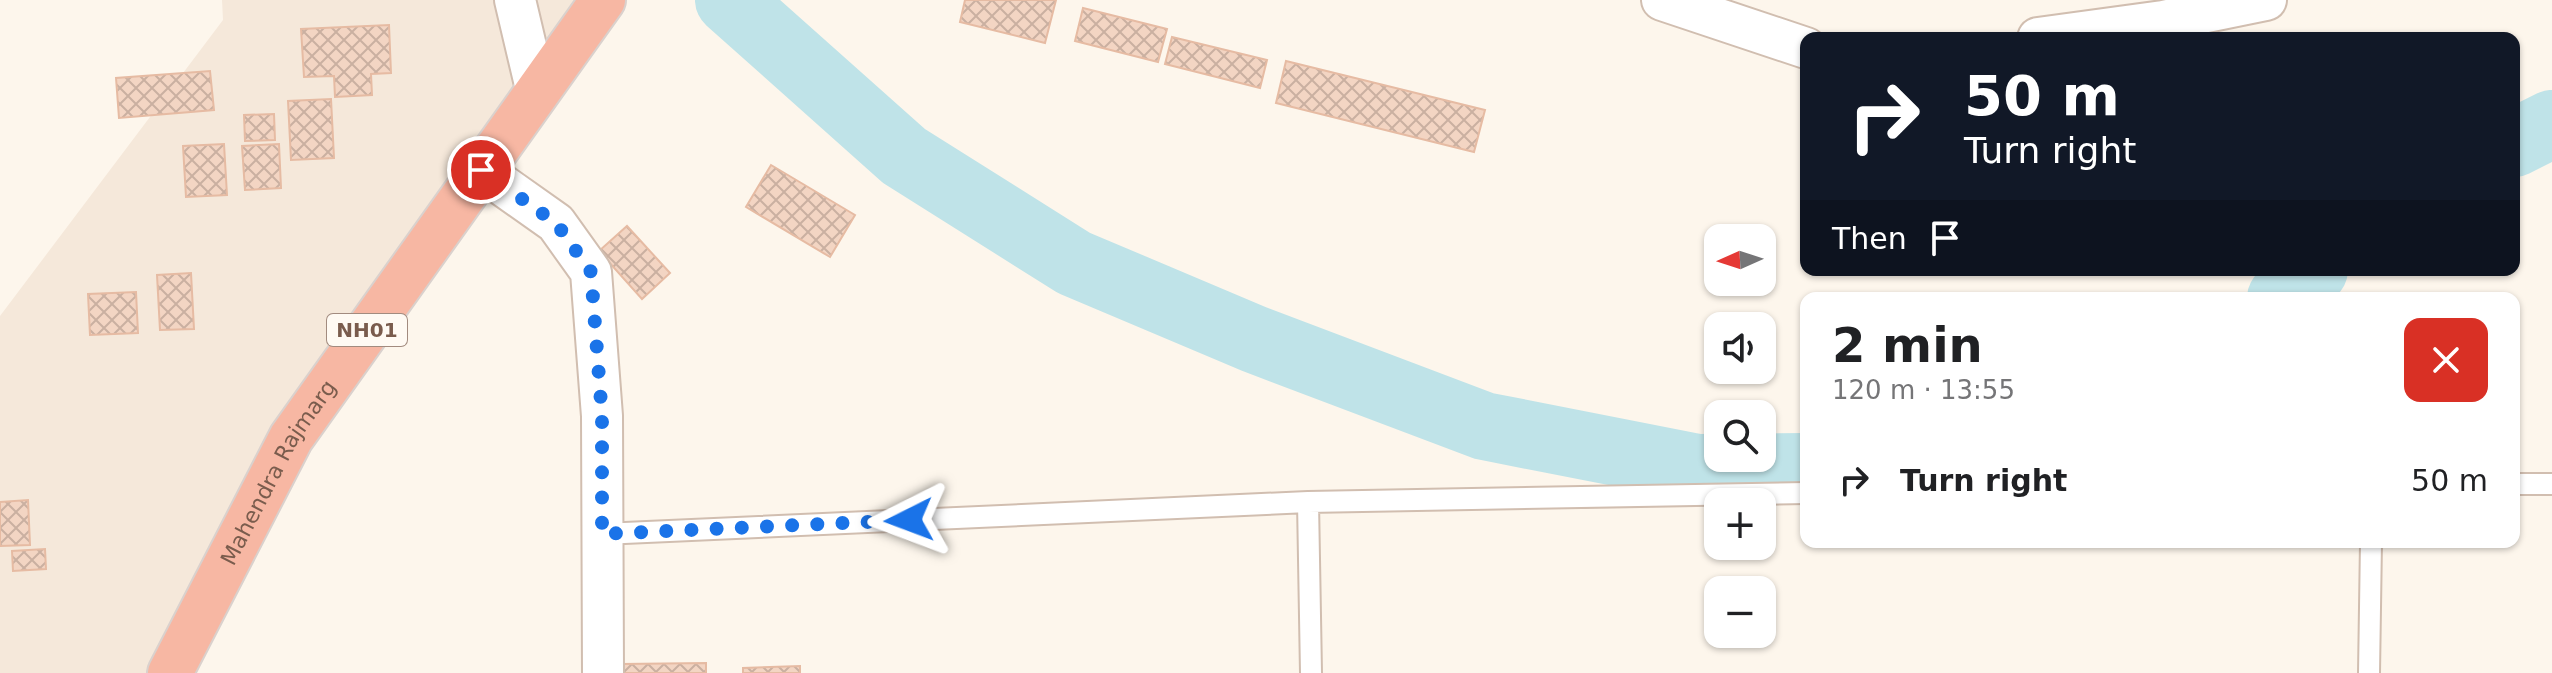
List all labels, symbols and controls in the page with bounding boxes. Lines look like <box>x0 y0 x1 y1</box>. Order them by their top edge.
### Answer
text: 50 m <box>1964 63 2120 128</box>
icon: right <box>1832 64 1936 168</box>
text: Turn right <box>1964 130 2136 171</box>
pin <box>447 136 515 204</box>
icon: arrive <box>459 148 503 192</box>
icon: arrive <box>1923 216 1967 260</box>
text: Then <box>1832 221 1907 256</box>
north arrow <box>1704 224 1776 296</box>
map controls <box>1704 224 1776 648</box>
button: sound <box>1704 312 1776 384</box>
road number: NH01 <box>327 314 407 346</box>
text: 2 min <box>1832 317 1983 373</box>
button: close <box>2404 318 2488 402</box>
street label: Mahendra Rajmarg <box>215 375 341 569</box>
text: 120 m · 13:55 <box>1832 375 2015 405</box>
button: search <box>1704 400 1776 472</box>
icon: right <box>1832 458 1876 502</box>
text: Turn right <box>1900 463 2067 498</box>
text: 50 m <box>2411 463 2488 498</box>
position arrow <box>867 478 951 562</box>
button: + <box>1704 488 1776 560</box>
button: − <box>1704 576 1776 648</box>

